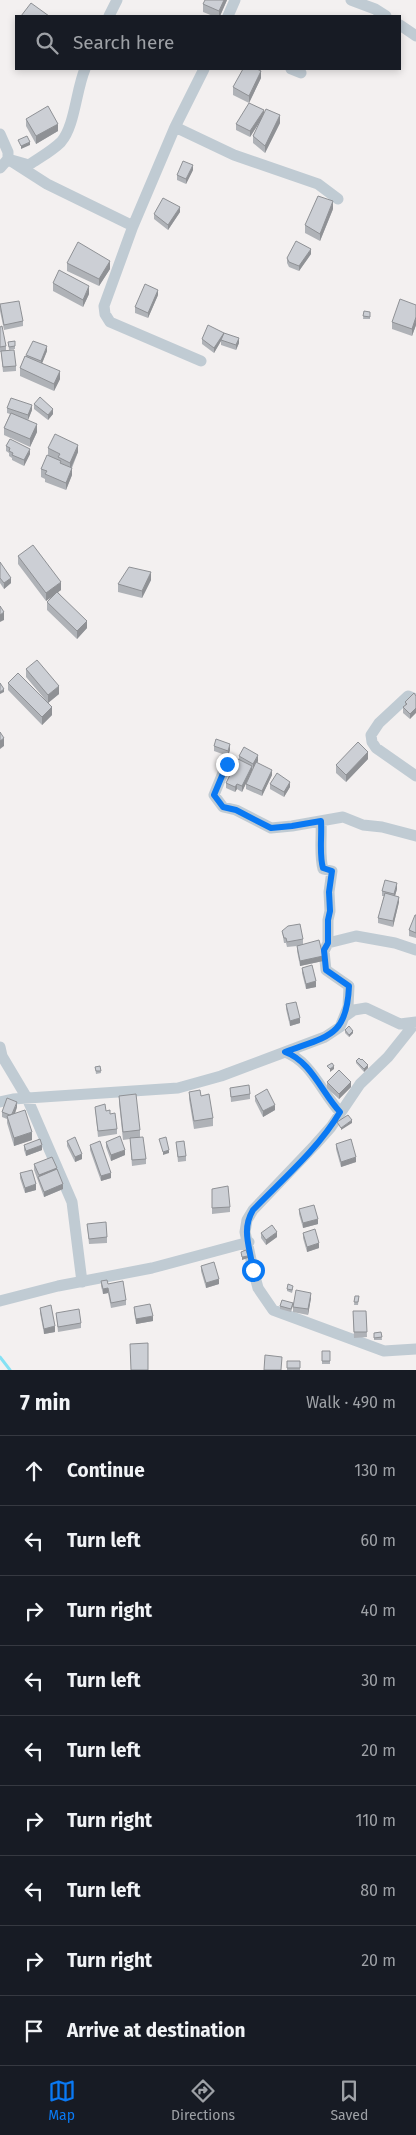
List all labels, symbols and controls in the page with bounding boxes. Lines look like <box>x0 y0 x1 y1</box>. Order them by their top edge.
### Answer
search box <box>15 15 401 70</box>
icon: search <box>33 29 61 57</box>
text: Search here <box>73 31 174 54</box>
route end <box>216 753 239 776</box>
route start <box>242 1259 265 1282</box>
text: 7 min <box>20 1390 71 1416</box>
text: Walk · 490 m <box>306 1393 396 1412</box>
icon: ahead <box>20 1457 48 1485</box>
text: Continue <box>67 1459 145 1482</box>
text: 130 m <box>354 1461 396 1480</box>
icon: left <box>20 1527 48 1555</box>
text: Turn left <box>67 1529 141 1552</box>
text: 60 m <box>361 1531 396 1550</box>
icon: right <box>20 1597 48 1625</box>
text: Turn right <box>67 1599 152 1622</box>
text: 40 m <box>361 1601 396 1620</box>
icon: left <box>20 1667 48 1695</box>
text: Turn left <box>67 1669 141 1692</box>
text: 30 m <box>361 1671 396 1690</box>
icon: left <box>20 1737 48 1765</box>
text: Turn left <box>67 1739 141 1762</box>
text: 20 m <box>361 1741 396 1760</box>
icon: right <box>20 1807 48 1835</box>
text: Turn right <box>67 1809 152 1832</box>
text: 110 m <box>355 1811 396 1830</box>
icon: left <box>20 1877 48 1905</box>
text: Turn left <box>67 1879 141 1902</box>
text: 80 m <box>360 1881 396 1900</box>
icon: right <box>20 1947 48 1975</box>
text: Turn right <box>67 1949 152 1972</box>
text: 20 m <box>361 1951 396 1970</box>
icon: arrive <box>20 2017 48 2045</box>
text: Arrive at destination <box>67 2019 246 2042</box>
tab: Map <box>48 2077 76 2124</box>
tab: Directions <box>171 2077 235 2124</box>
tab: Saved <box>330 2077 368 2124</box>

